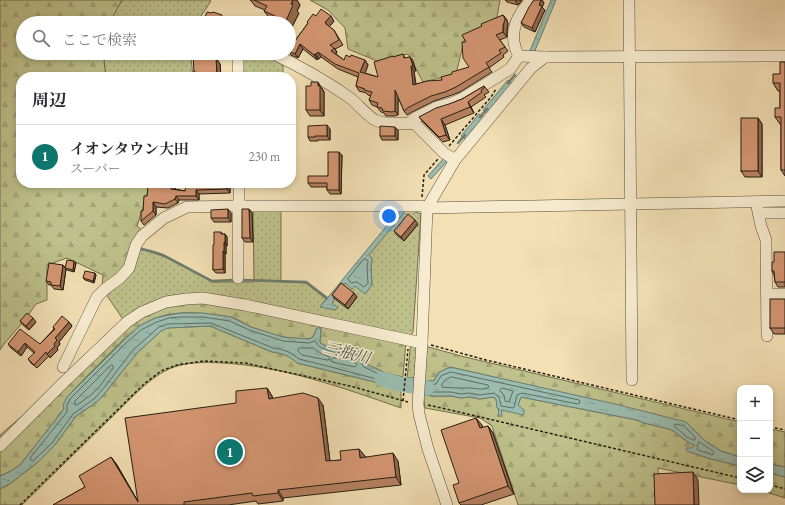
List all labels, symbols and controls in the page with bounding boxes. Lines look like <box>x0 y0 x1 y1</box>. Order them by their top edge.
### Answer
search box <box>16 16 296 60</box>
icon: search <box>30 27 52 49</box>
text: ここで検索 <box>62 30 137 49</box>
text: 周辺 <box>32 89 66 111</box>
text: イオンタウン大田 <box>70 139 189 158</box>
text: 1 <box>42 148 48 165</box>
text: 230 m <box>249 148 280 165</box>
text: スーパー <box>70 160 121 177</box>
your location <box>379 206 399 226</box>
water label: 三瓶川 <box>321 336 375 369</box>
map controls <box>737 385 773 493</box>
button: + <box>737 385 773 421</box>
button: − <box>737 421 773 457</box>
pin: 1 <box>217 437 243 467</box>
button: layers <box>737 457 773 493</box>

